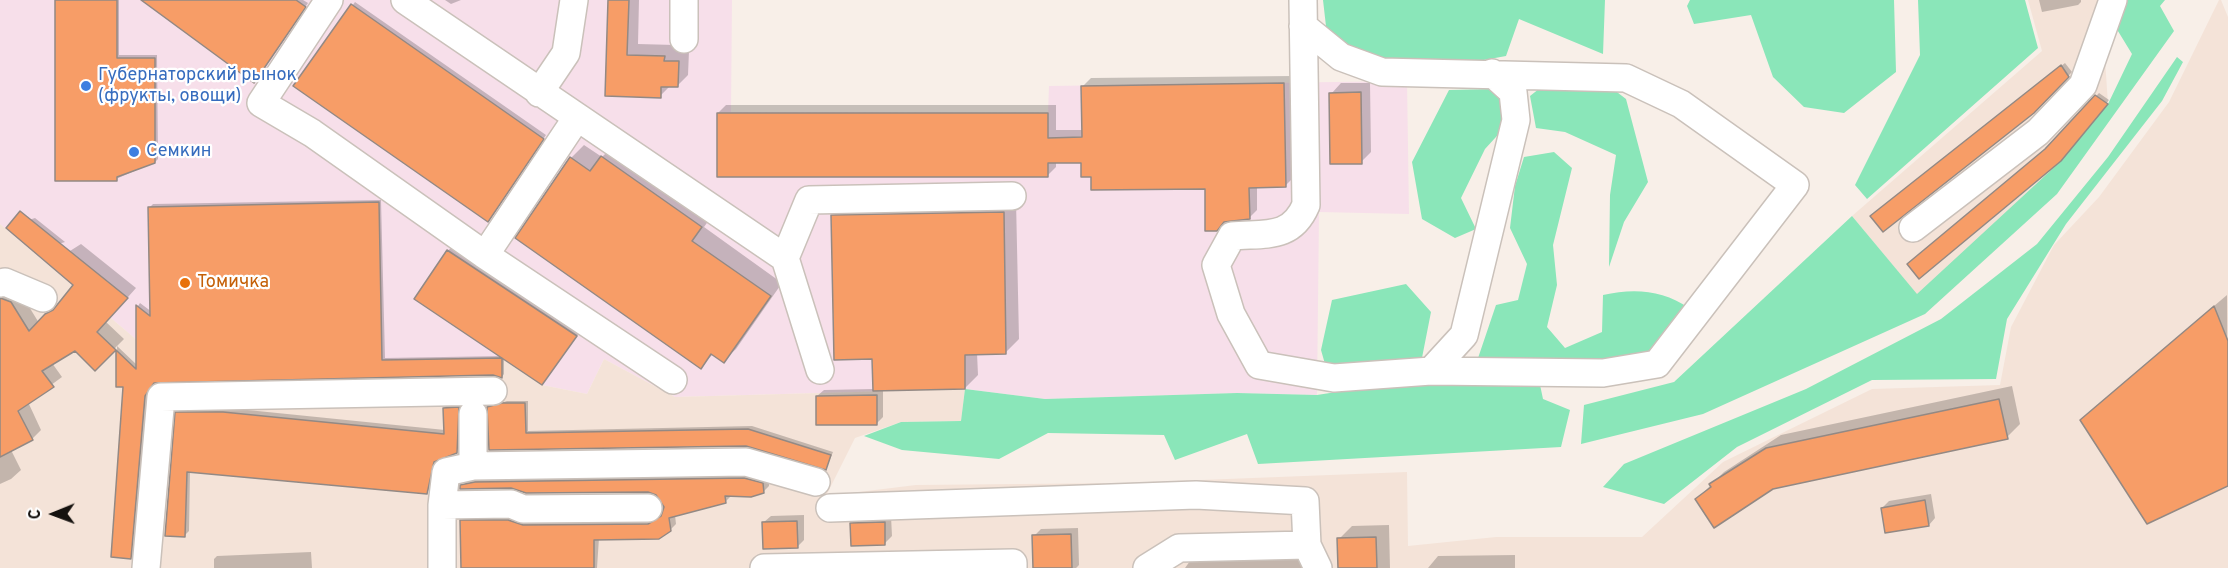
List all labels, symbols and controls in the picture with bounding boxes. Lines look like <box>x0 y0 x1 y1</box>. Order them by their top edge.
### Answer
place label: Губернаторский рынок (фрукты, овощи) <box>98 65 297 107</box>
marker: Губернаторский рынок (фрукты, овощи) <box>79 79 93 93</box>
place label: Семкин <box>146 141 211 163</box>
marker: Семкин <box>127 145 141 159</box>
place label: Томичка <box>197 272 269 294</box>
marker: Томичка <box>178 276 192 290</box>
north arrow <box>24 484 84 544</box>
text: С <box>26 509 46 520</box>

